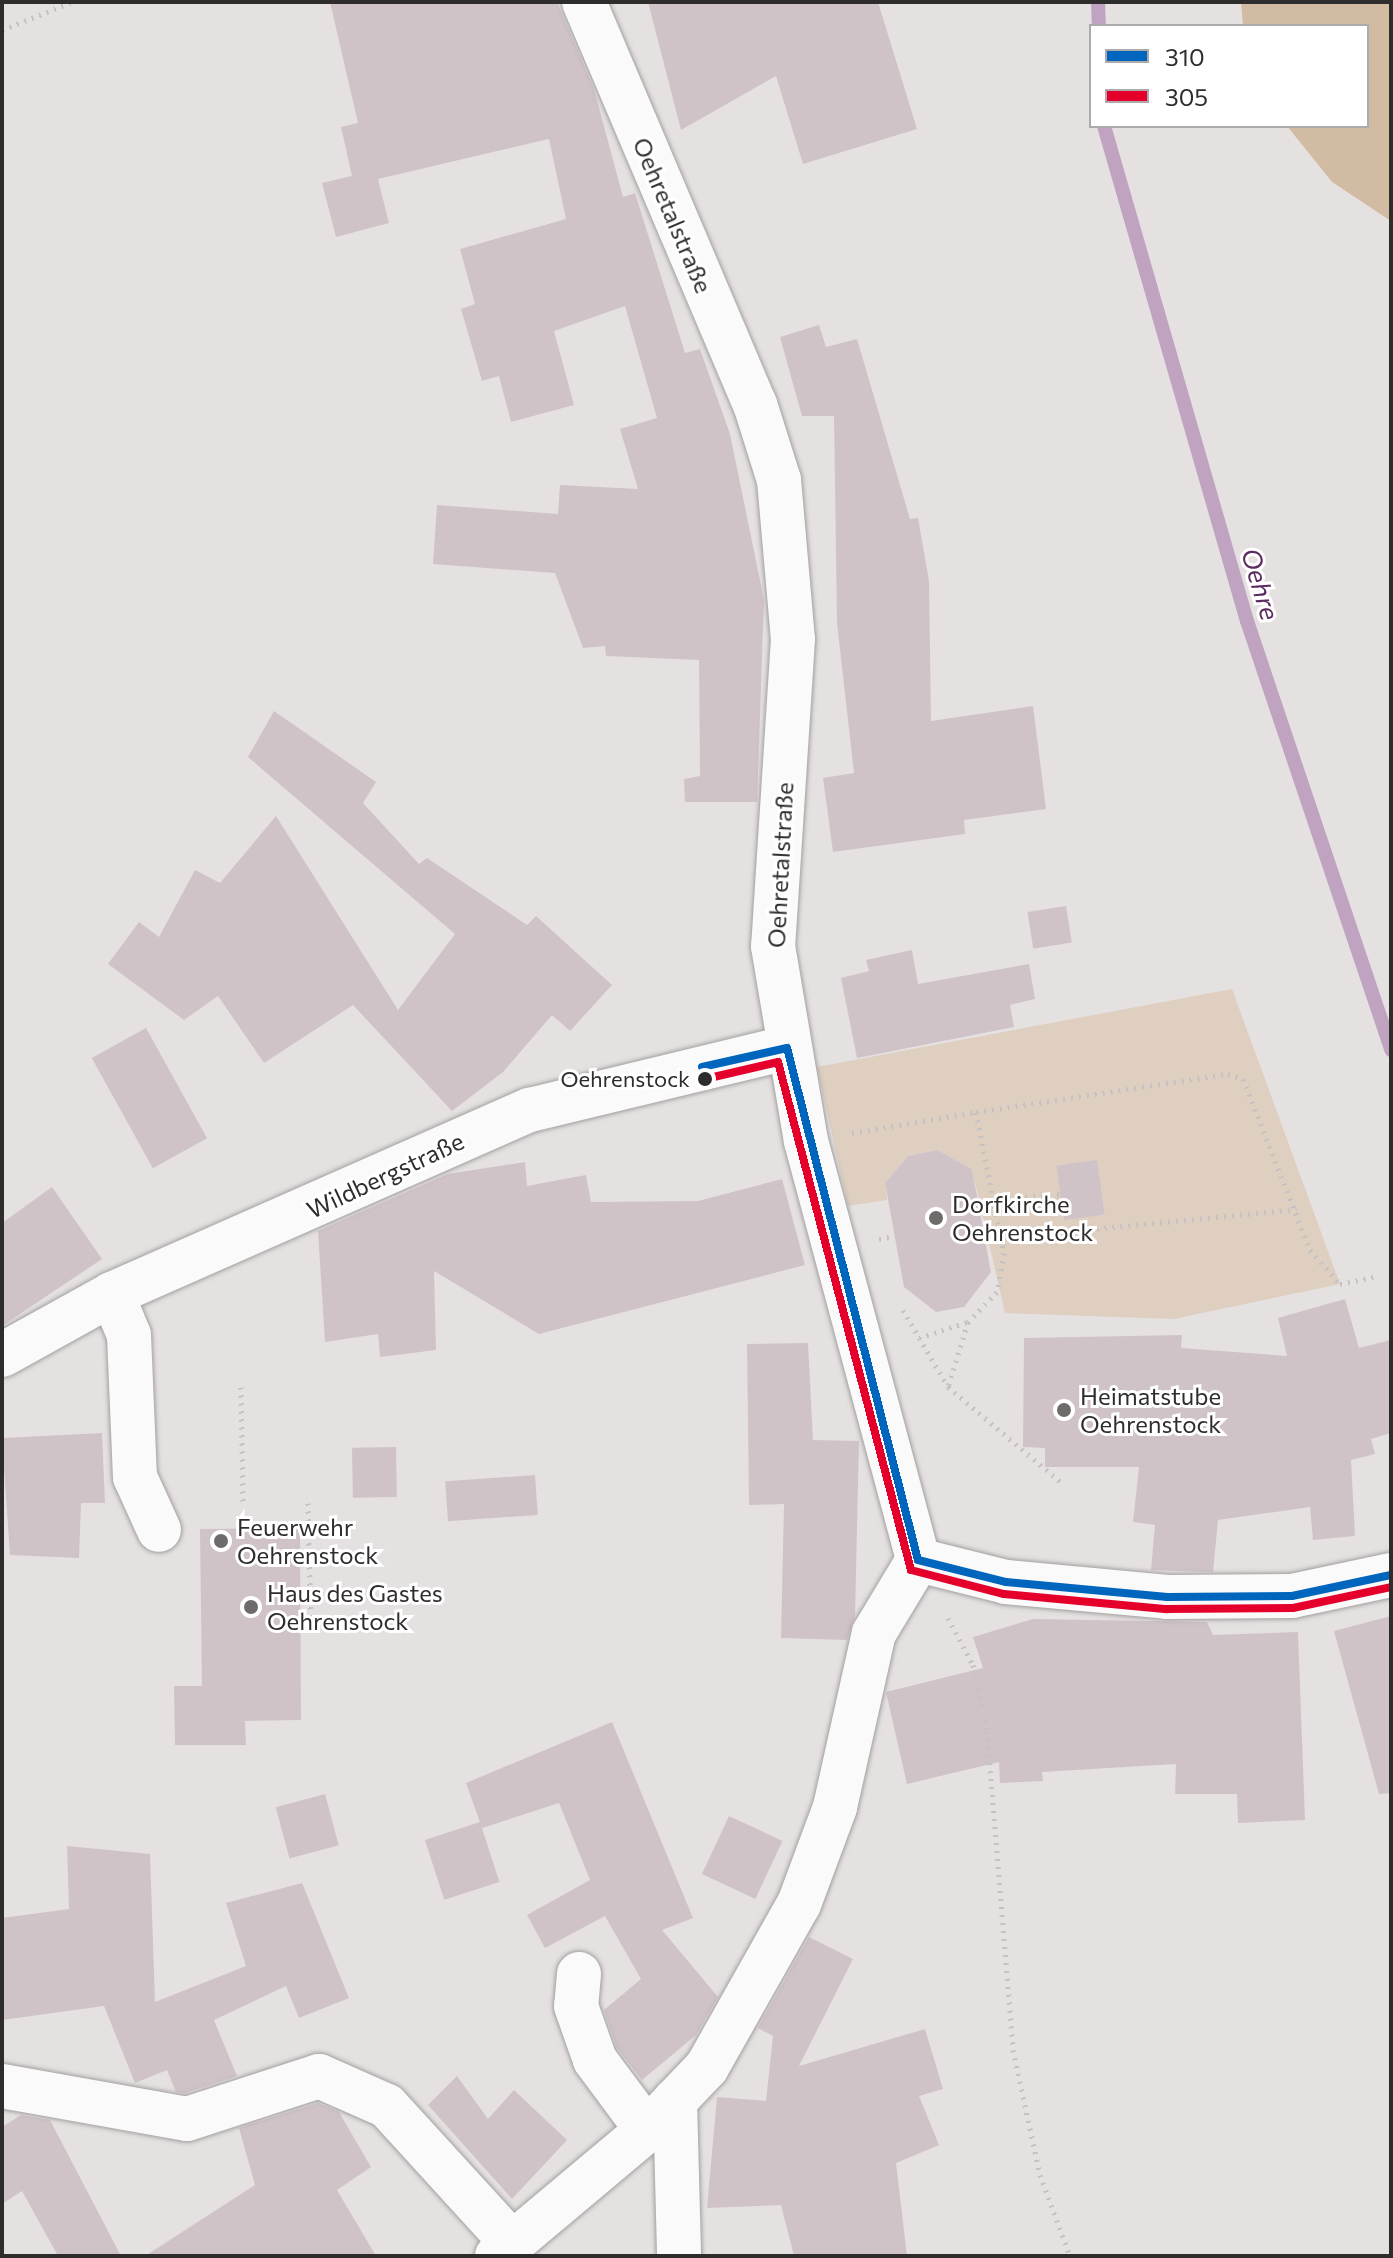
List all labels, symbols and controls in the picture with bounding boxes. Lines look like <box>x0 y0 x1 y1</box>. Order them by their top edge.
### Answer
legend <box>1089 24 1369 128</box>
text: 310 <box>1165 42 1205 71</box>
text: 305 <box>1165 82 1208 111</box>
street label: Oehretalstraße <box>627 133 719 297</box>
water label: Oehre <box>1235 544 1287 624</box>
street label: Oehretalstraße <box>761 781 799 949</box>
place label: Oehrenstock <box>560 1066 690 1092</box>
marker: Oehrenstock <box>697 1071 713 1087</box>
street label: Wildbergstraße <box>302 1126 468 1224</box>
place label: Dorfkirche Oehrenstock <box>952 1190 1093 1246</box>
marker: Dorfkirche Oehrenstock <box>927 1209 945 1227</box>
place label: Heimatstube Oehrenstock <box>1080 1382 1221 1438</box>
marker: Heimatstube Oehrenstock <box>1055 1401 1073 1419</box>
place label: Feuerwehr Oehrenstock <box>237 1513 378 1569</box>
marker: Feuerwehr Oehrenstock <box>212 1532 230 1550</box>
place label: Haus des Gastes Oehrenstock <box>267 1579 443 1635</box>
marker: Haus des Gastes Oehrenstock <box>242 1598 260 1616</box>

